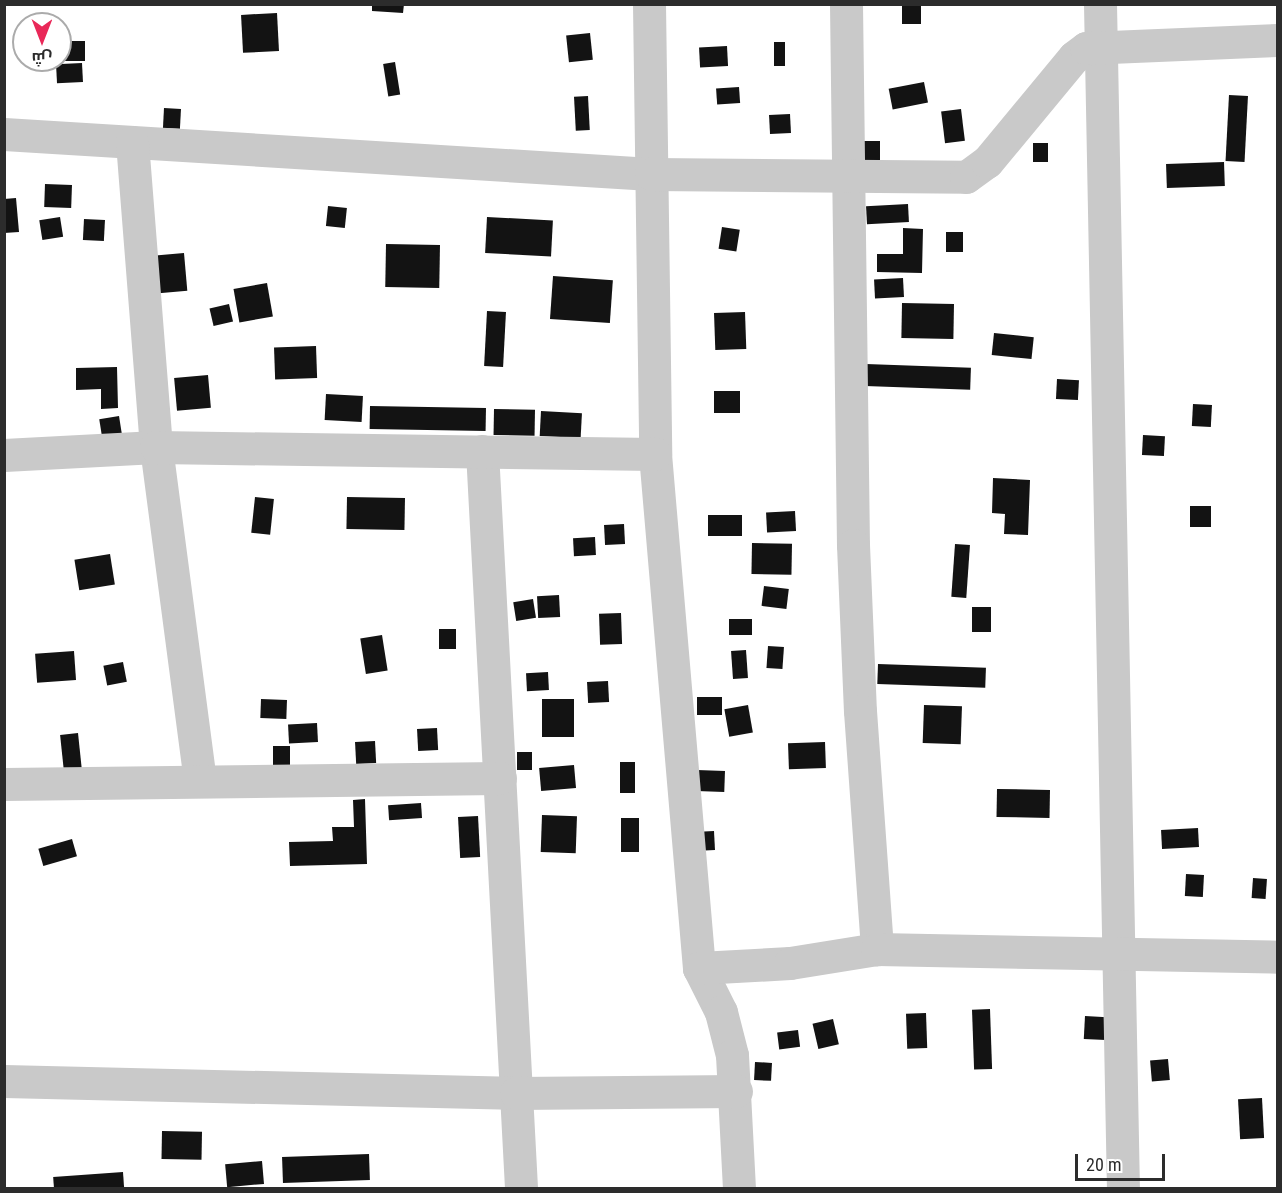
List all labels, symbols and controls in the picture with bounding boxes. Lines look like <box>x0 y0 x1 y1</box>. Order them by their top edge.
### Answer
north arrow <box>12 12 72 72</box>
text: ش <box>32 49 52 68</box>
scale bar <box>1078 1142 1168 1180</box>
text: 20 m <box>1086 1154 1121 1175</box>

